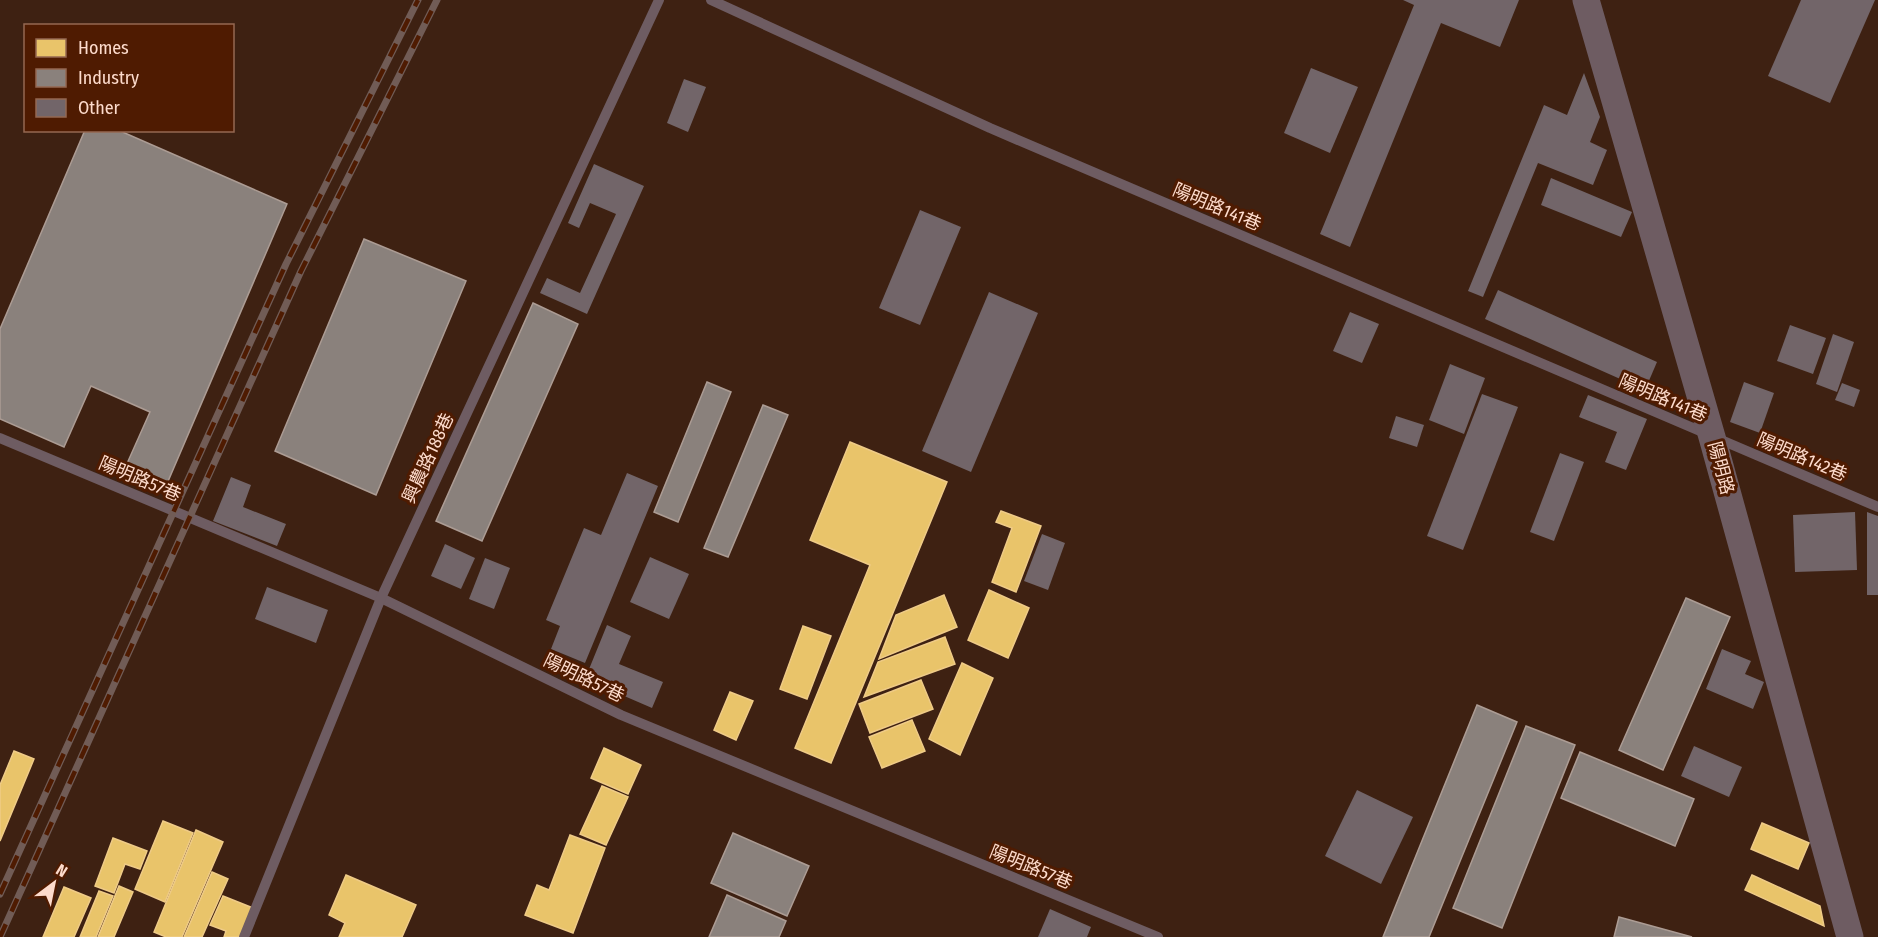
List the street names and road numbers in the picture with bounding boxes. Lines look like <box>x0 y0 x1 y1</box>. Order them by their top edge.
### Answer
street label: 陽明路141巷 <box>1170 179 1264 235</box>
street label: 陽明路141巷 <box>1616 370 1710 426</box>
street label: 興農路188巷 <box>398 409 458 507</box>
street label: 陽明路142巷 <box>1754 428 1850 486</box>
street label: 陽明路 <box>1703 439 1739 497</box>
street label: 陽明路57巷 <box>96 452 184 506</box>
street label: 陽明路57巷 <box>540 649 628 707</box>
street label: 陽明路57巷 <box>986 840 1076 894</box>

